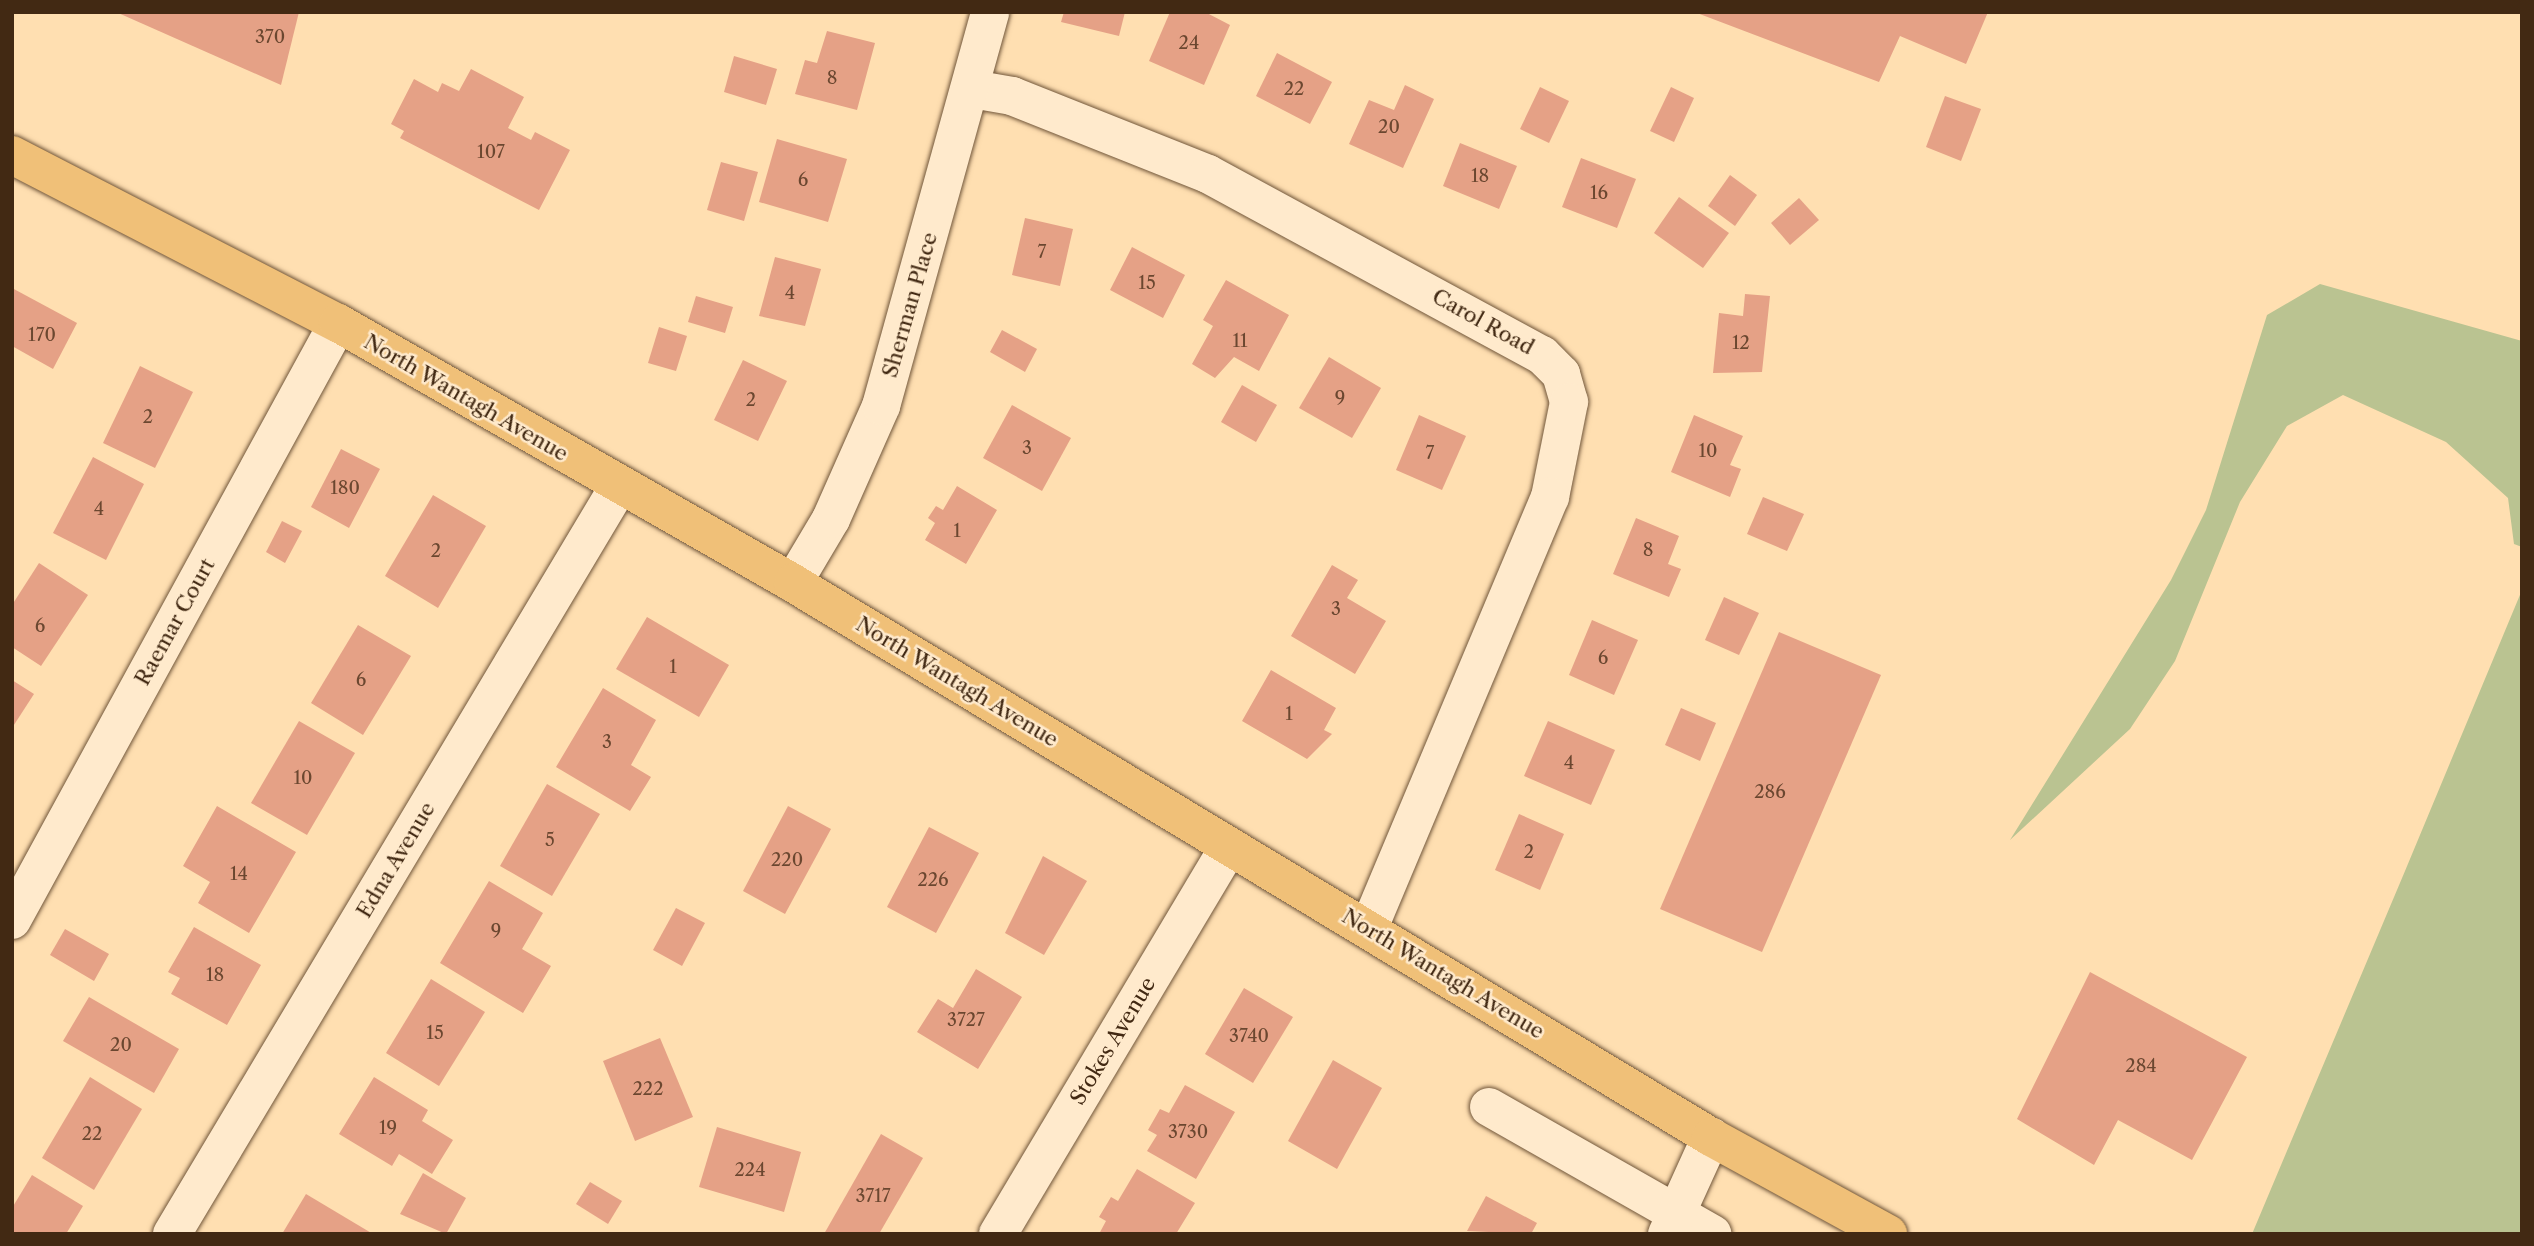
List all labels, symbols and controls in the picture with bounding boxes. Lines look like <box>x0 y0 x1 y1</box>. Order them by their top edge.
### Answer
house number: 370 <box>255 26 285 48</box>
house number: 24 <box>1179 32 1199 54</box>
house number: 8 <box>827 67 837 89</box>
house number: 22 <box>1284 78 1304 100</box>
house number: 20 <box>1378 116 1400 138</box>
house number: 107 <box>477 141 505 163</box>
house number: 18 <box>1471 165 1489 187</box>
house number: 6 <box>798 169 808 191</box>
house number: 16 <box>1590 182 1608 204</box>
street label: Sherman Place <box>877 230 943 380</box>
house number: 7 <box>1038 241 1046 263</box>
house number: 15 <box>1138 272 1156 294</box>
house number: 4 <box>785 282 795 304</box>
street label: Carol Road <box>1428 284 1538 360</box>
house number: 170 <box>28 324 56 346</box>
street label: North Wantagh Avenue <box>359 329 573 467</box>
house number: 11 <box>1232 330 1248 352</box>
house number: 12 <box>1732 332 1750 354</box>
house number: 9 <box>1335 387 1345 409</box>
house number: 2 <box>746 389 756 411</box>
house number: 2 <box>143 406 153 428</box>
house number: 3 <box>1022 437 1032 459</box>
house number: 10 <box>1699 440 1717 462</box>
house number: 7 <box>1426 442 1434 464</box>
house number: 180 <box>330 477 360 499</box>
house number: 4 <box>94 498 104 520</box>
house number: 1 <box>953 520 961 542</box>
house number: 8 <box>1643 539 1653 561</box>
house number: 2 <box>431 540 441 562</box>
street label: Raemar Court <box>130 554 220 690</box>
house number: 3 <box>1331 598 1341 620</box>
street label: North Wantagh Avenue <box>851 611 1063 753</box>
house number: 6 <box>35 615 45 637</box>
house number: 6 <box>1598 647 1608 669</box>
house number: 1 <box>669 656 677 678</box>
house number: 6 <box>356 669 366 691</box>
house number: 1 <box>1285 703 1293 725</box>
house number: 3 <box>602 731 612 753</box>
house number: 4 <box>1564 752 1574 774</box>
house number: 10 <box>294 767 312 789</box>
house number: 286 <box>1754 781 1786 803</box>
street label: Edna Avenue <box>351 797 441 923</box>
house number: 5 <box>545 829 555 851</box>
house number: 2 <box>1524 841 1534 863</box>
house number: 220 <box>771 849 803 871</box>
house number: 14 <box>230 863 248 885</box>
house number: 226 <box>917 869 949 891</box>
street label: North Wantagh Avenue <box>1337 903 1549 1045</box>
house number: 9 <box>491 920 501 942</box>
house number: 18 <box>206 964 224 986</box>
street label: Stokes Avenue <box>1065 972 1161 1110</box>
house number: 3727 <box>947 1009 985 1031</box>
house number: 15 <box>426 1022 444 1044</box>
house number: 3740 <box>1229 1025 1269 1047</box>
house number: 20 <box>110 1034 132 1056</box>
house number: 284 <box>2125 1055 2157 1077</box>
house number: 222 <box>632 1078 664 1100</box>
house number: 19 <box>379 1117 397 1139</box>
house number: 3730 <box>1168 1121 1208 1143</box>
house number: 22 <box>82 1123 102 1145</box>
house number: 224 <box>734 1159 766 1181</box>
house number: 3717 <box>855 1185 891 1207</box>

